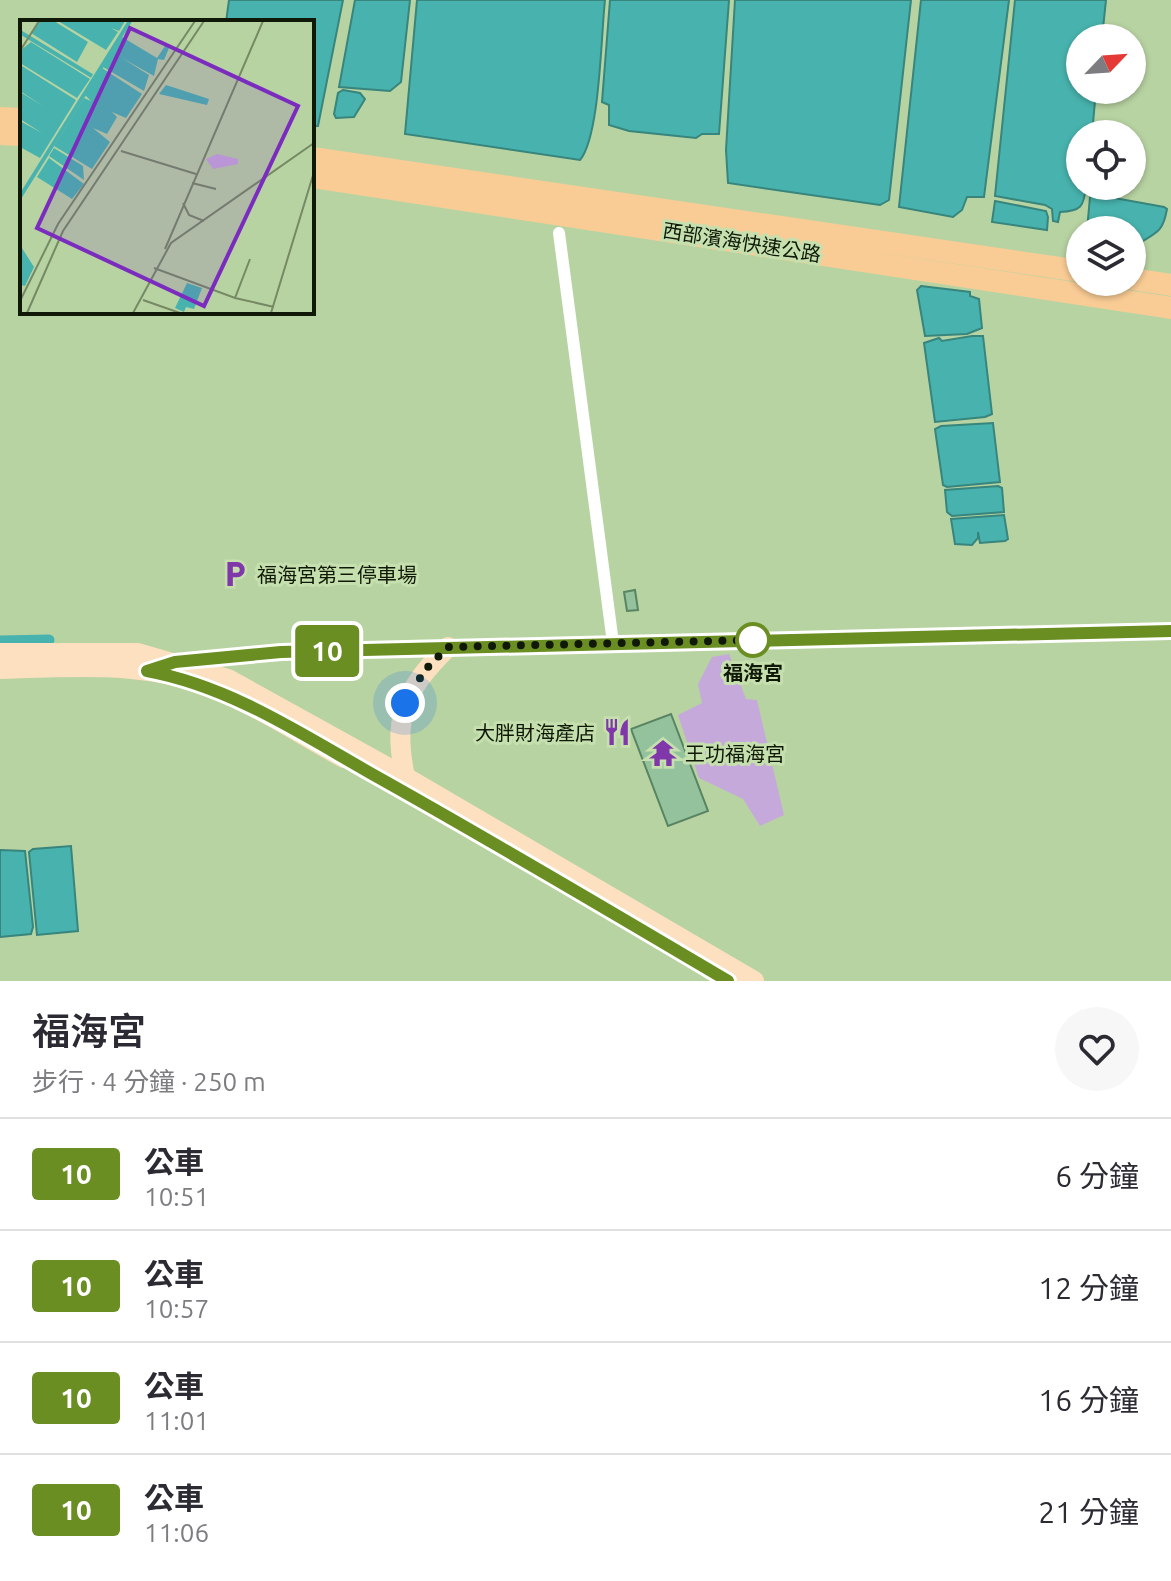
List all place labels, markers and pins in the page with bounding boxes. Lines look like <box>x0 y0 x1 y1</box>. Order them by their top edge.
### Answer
parking icon: 福海宮第三停車場 <box>220 559 250 589</box>
place label: 福海宮第三停車場 <box>257 563 417 586</box>
marker: 福海宮 <box>736 623 770 657</box>
place label: 福海宮 <box>723 661 783 684</box>
restaurant icon: 大胖財海產店 <box>602 717 632 747</box>
place label: 大胖財海產店 <box>475 721 595 744</box>
temple icon: 王功福海宮 <box>648 738 678 768</box>
place label: 王功福海宮 <box>685 742 785 765</box>

